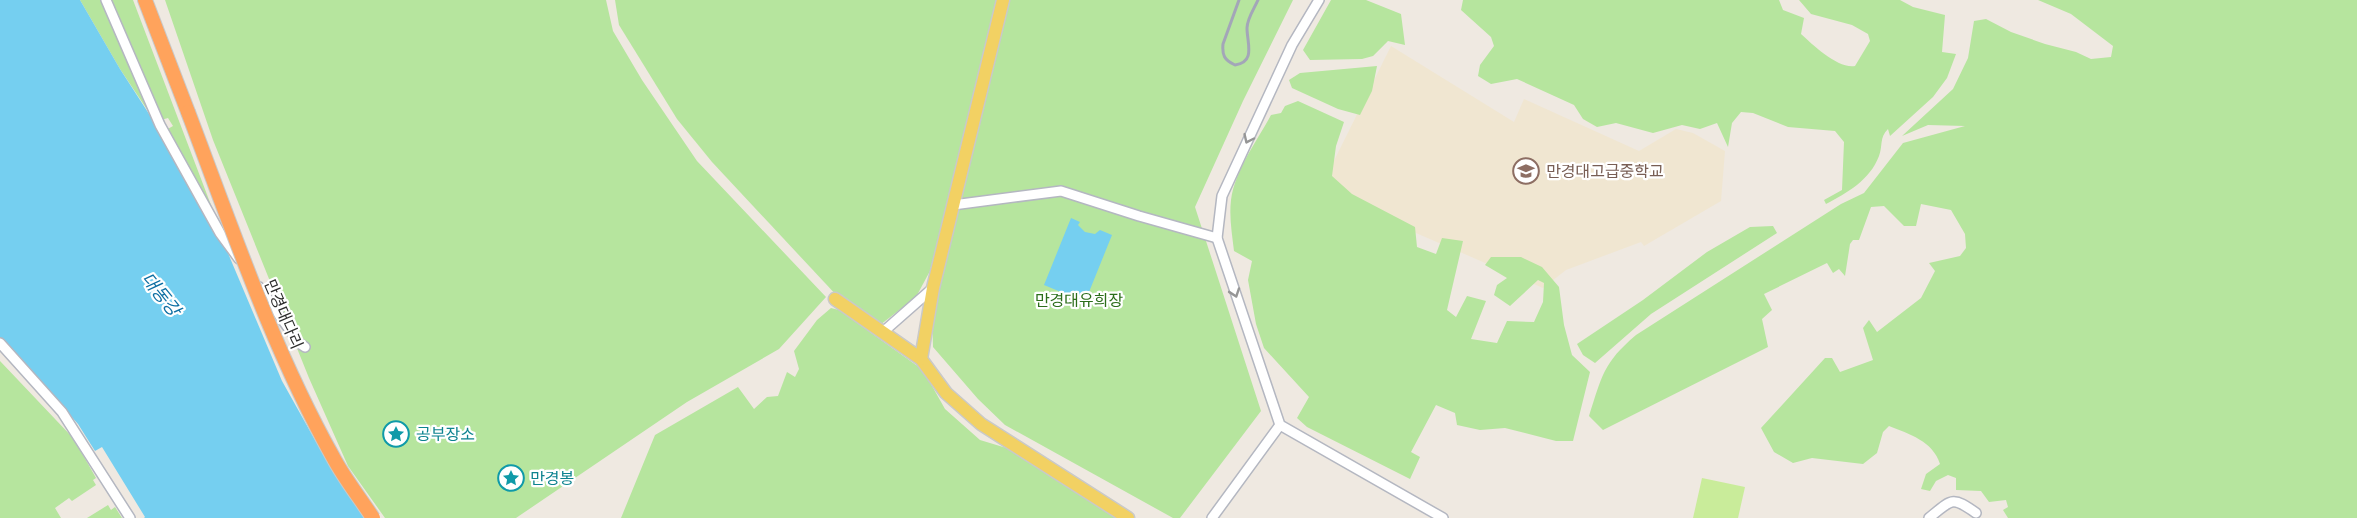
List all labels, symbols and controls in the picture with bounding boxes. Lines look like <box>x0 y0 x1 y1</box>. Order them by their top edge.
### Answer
one-way arrow <box>1244 132 1256 143</box>
school or university icon: 만경대고급중학교 <box>1511 156 1541 186</box>
place label: 만경대고급중학교 <box>1546 160 1664 182</box>
water label: 대동강 <box>136 267 188 323</box>
street label: 만경대다리 <box>259 276 309 352</box>
one-way arrow <box>1228 287 1241 298</box>
park label: 만경대유희장 <box>1035 289 1123 311</box>
place icon: 공부장소 <box>381 419 411 449</box>
place label: 공부장소 <box>416 423 475 445</box>
place icon: 만경봉 <box>496 463 526 493</box>
place label: 만경봉 <box>530 467 574 489</box>

